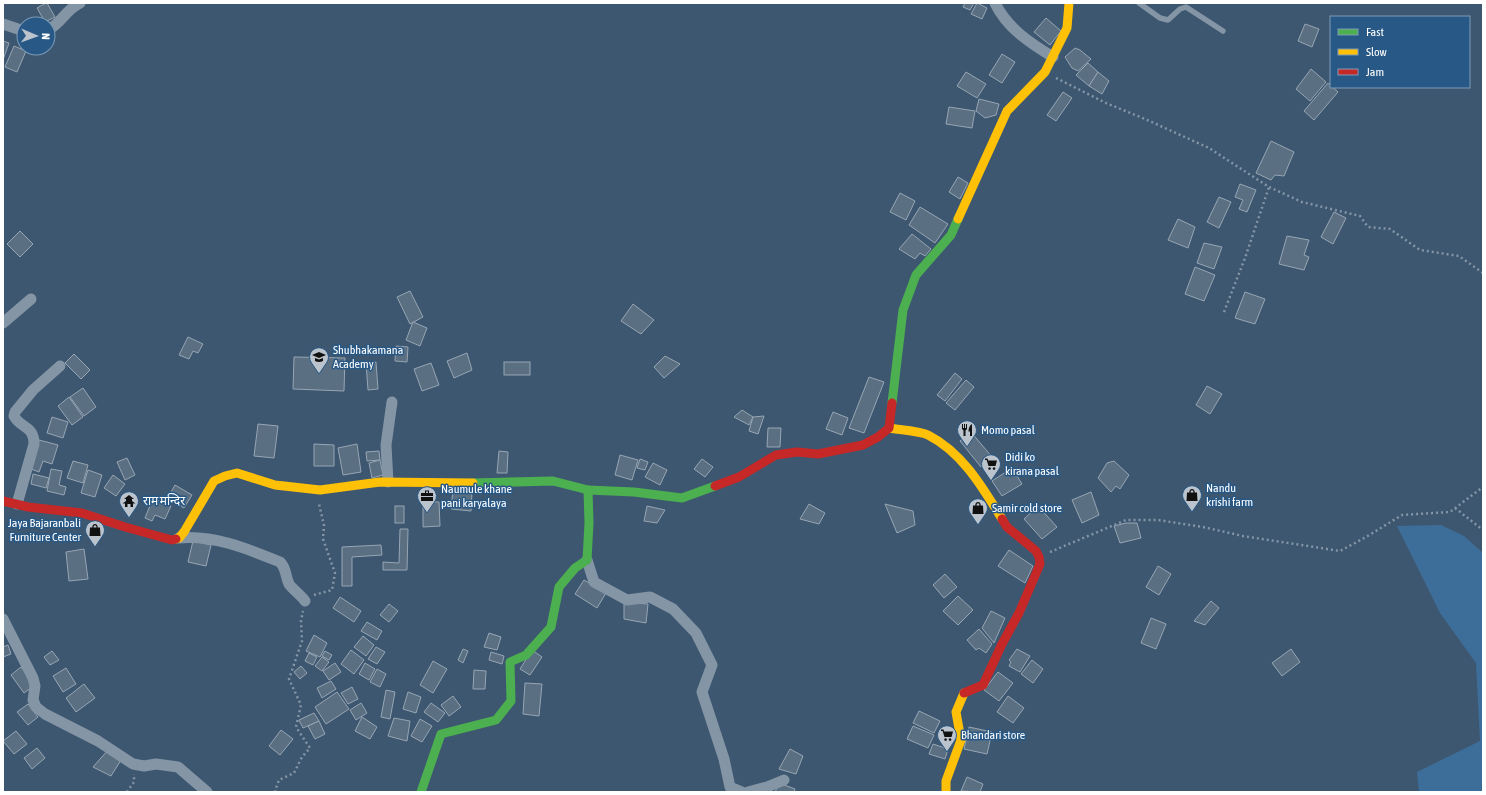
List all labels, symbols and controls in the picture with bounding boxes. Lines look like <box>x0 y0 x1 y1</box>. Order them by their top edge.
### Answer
north arrow <box>16 16 56 56</box>
legend <box>1330 16 1470 88</box>
text: Fast <box>1366 25 1384 39</box>
text: N <box>40 33 52 40</box>
text: Slow <box>1366 45 1387 59</box>
text: Jam <box>1366 65 1384 79</box>
place label: Shubhakamana Academy <box>333 343 403 371</box>
school or university icon: Shubhakamana Academy <box>308 346 330 374</box>
restaurant icon: Momo pasal <box>956 419 978 447</box>
place label: Momo pasal <box>981 423 1036 437</box>
place label: Didi ko kirana pasal <box>1005 450 1060 478</box>
supermarket icon: Didi ko kirana pasal <box>980 453 1002 481</box>
place label: Nandu krishi farm <box>1206 481 1253 509</box>
place label: Naumule khane pani karyalaya <box>441 482 512 510</box>
shop icon: Nandu krishi farm <box>1181 484 1203 512</box>
office icon: Naumule khane pani karyalaya <box>416 485 438 513</box>
temple icon: राम मन्दिर <box>118 490 140 518</box>
place label: राम मन्दिर <box>143 493 186 508</box>
shop icon: Samir cold store <box>967 497 989 525</box>
place label: Samir cold store <box>992 501 1062 515</box>
place label: Jaya Bajaranbali Furniture Center <box>8 516 81 544</box>
shop icon: Jaya Bajaranbali Furniture Center <box>84 519 106 547</box>
supermarket icon: Bhandari store <box>936 724 958 752</box>
place label: Bhandari store <box>961 728 1025 742</box>

